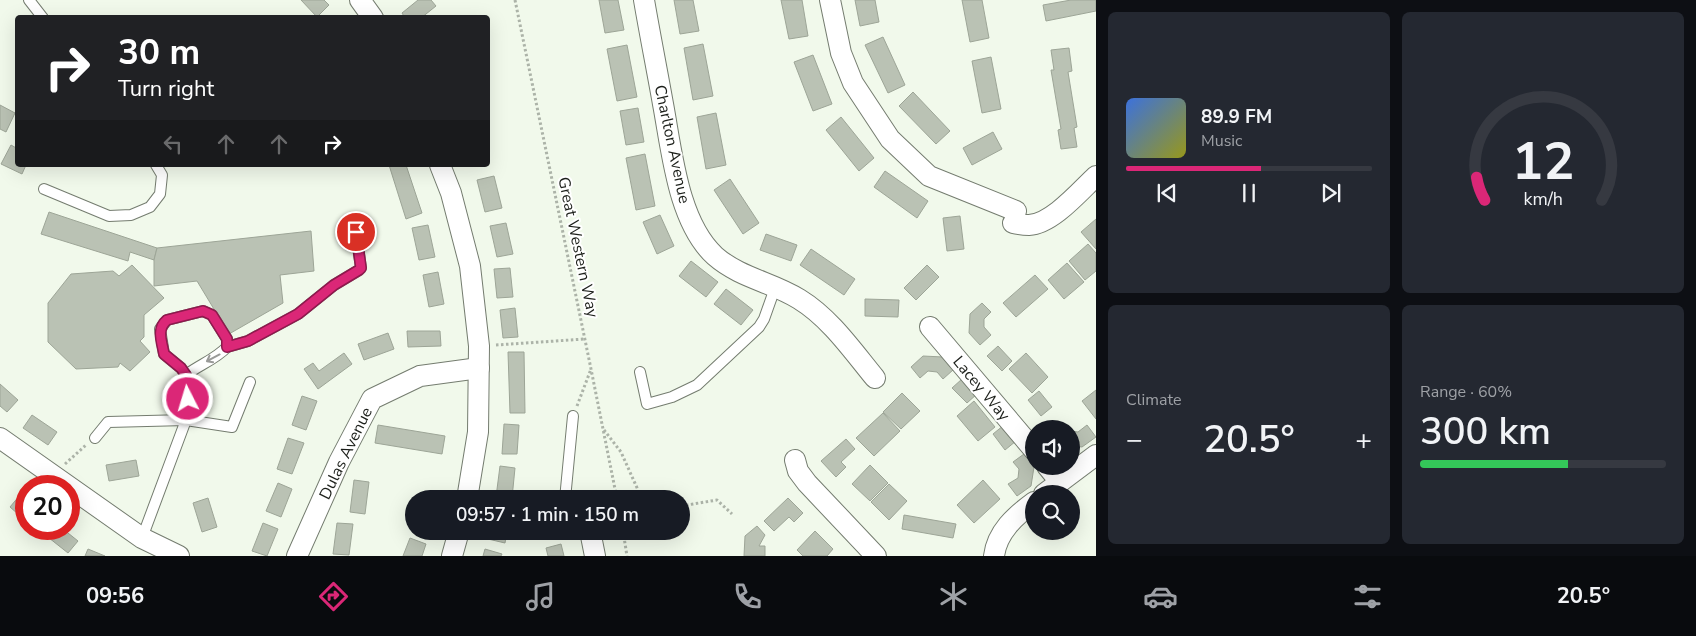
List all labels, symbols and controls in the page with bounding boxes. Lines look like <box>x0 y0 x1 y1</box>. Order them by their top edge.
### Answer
text: 30 m <box>118 29 200 76</box>
icon: right <box>35 35 100 100</box>
text: Turn right <box>118 74 214 104</box>
street label: Charlton Avenue <box>649 83 695 206</box>
text: 89.9 FM <box>1201 104 1272 130</box>
text: 12 <box>1512 126 1574 197</box>
icon: left <box>159 130 187 158</box>
icon: ahead <box>212 130 240 158</box>
icon: ahead <box>265 130 293 158</box>
icon: right <box>318 130 346 158</box>
text: Music <box>1201 130 1242 152</box>
street label: Great Western Way <box>552 175 604 320</box>
icon: previous <box>1153 179 1181 207</box>
icon: pause <box>1235 179 1263 207</box>
icon: next <box>1317 179 1345 207</box>
text: km/h <box>1523 187 1563 211</box>
pin <box>335 211 377 253</box>
icon: arrive <box>342 218 370 246</box>
street label: Lacey Way <box>948 352 1015 426</box>
one-way arrow <box>206 354 221 363</box>
position arrow <box>161 372 213 424</box>
text: Range · 60% <box>1420 381 1512 403</box>
text: Climate <box>1126 389 1181 411</box>
street label: Dulas Avenue <box>314 404 378 503</box>
text: 300 km <box>1420 406 1551 457</box>
text: 20.5° <box>1203 414 1295 465</box>
map controls <box>1025 420 1080 540</box>
button: sound <box>1025 420 1080 475</box>
text: − <box>1126 421 1143 459</box>
text: + <box>1355 421 1372 459</box>
speed limit sign: 20 <box>15 475 80 540</box>
button: search <box>1025 485 1080 540</box>
text: 09:57 · 1 min · 150 m <box>456 502 639 528</box>
icon: directions <box>316 579 351 614</box>
icon: music <box>523 579 558 614</box>
icon: phone <box>730 579 765 614</box>
icon: climate <box>936 579 971 614</box>
icon: car <box>1143 579 1178 614</box>
icon: filters <box>1350 579 1385 614</box>
text: 09:56 <box>86 581 144 611</box>
text: 20.5° <box>1557 581 1610 611</box>

